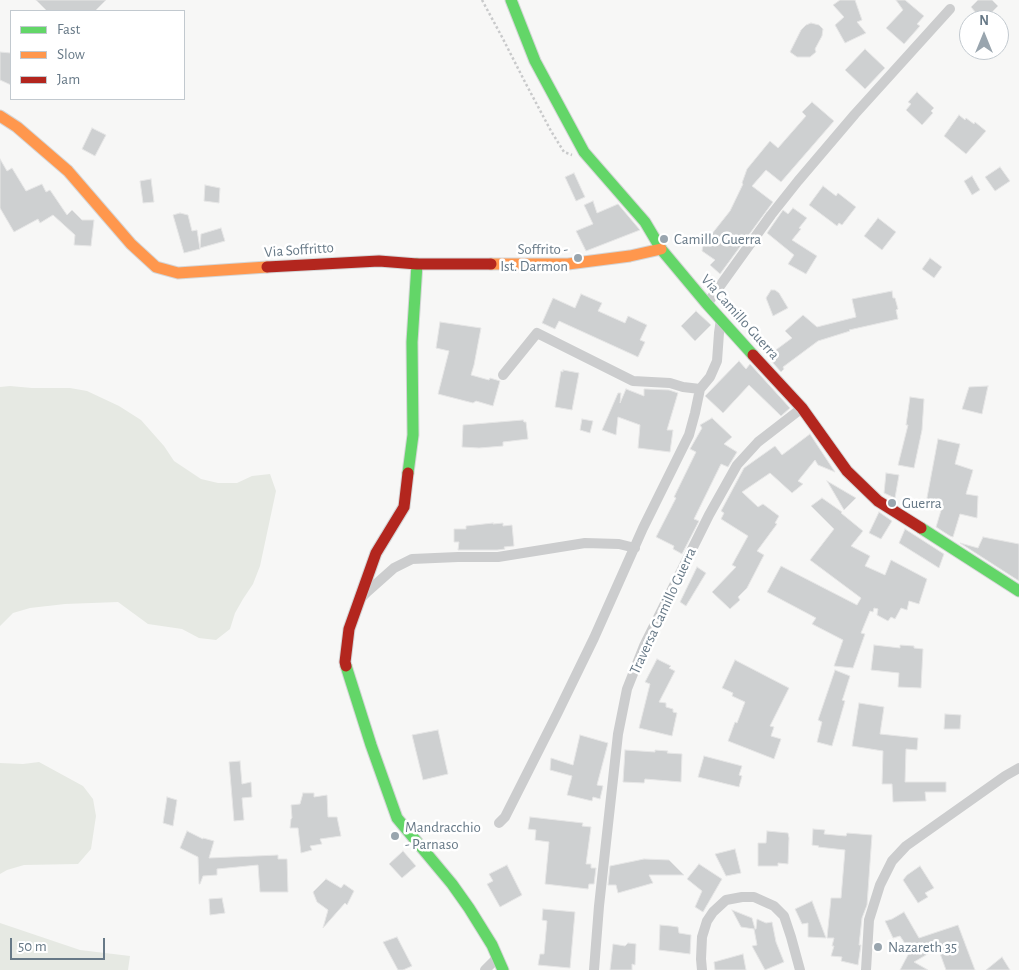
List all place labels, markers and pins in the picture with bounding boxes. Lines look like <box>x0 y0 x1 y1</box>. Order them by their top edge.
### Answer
place label: Camillo Guerra <box>674 230 761 248</box>
marker: Camillo Guerra <box>658 233 670 245</box>
place label: Soffrito - Ist. Darmon <box>500 240 568 275</box>
marker: Soffrito - Ist. Darmon <box>572 252 584 264</box>
place label: Guerra <box>902 494 942 512</box>
marker: Guerra <box>886 497 898 509</box>
place label: Mandracchio - Parnaso <box>405 818 481 853</box>
marker: Mandracchio - Parnaso <box>389 830 401 842</box>
place label: Nazareth 35 <box>888 938 957 956</box>
marker: Nazareth 35 <box>872 941 884 953</box>

